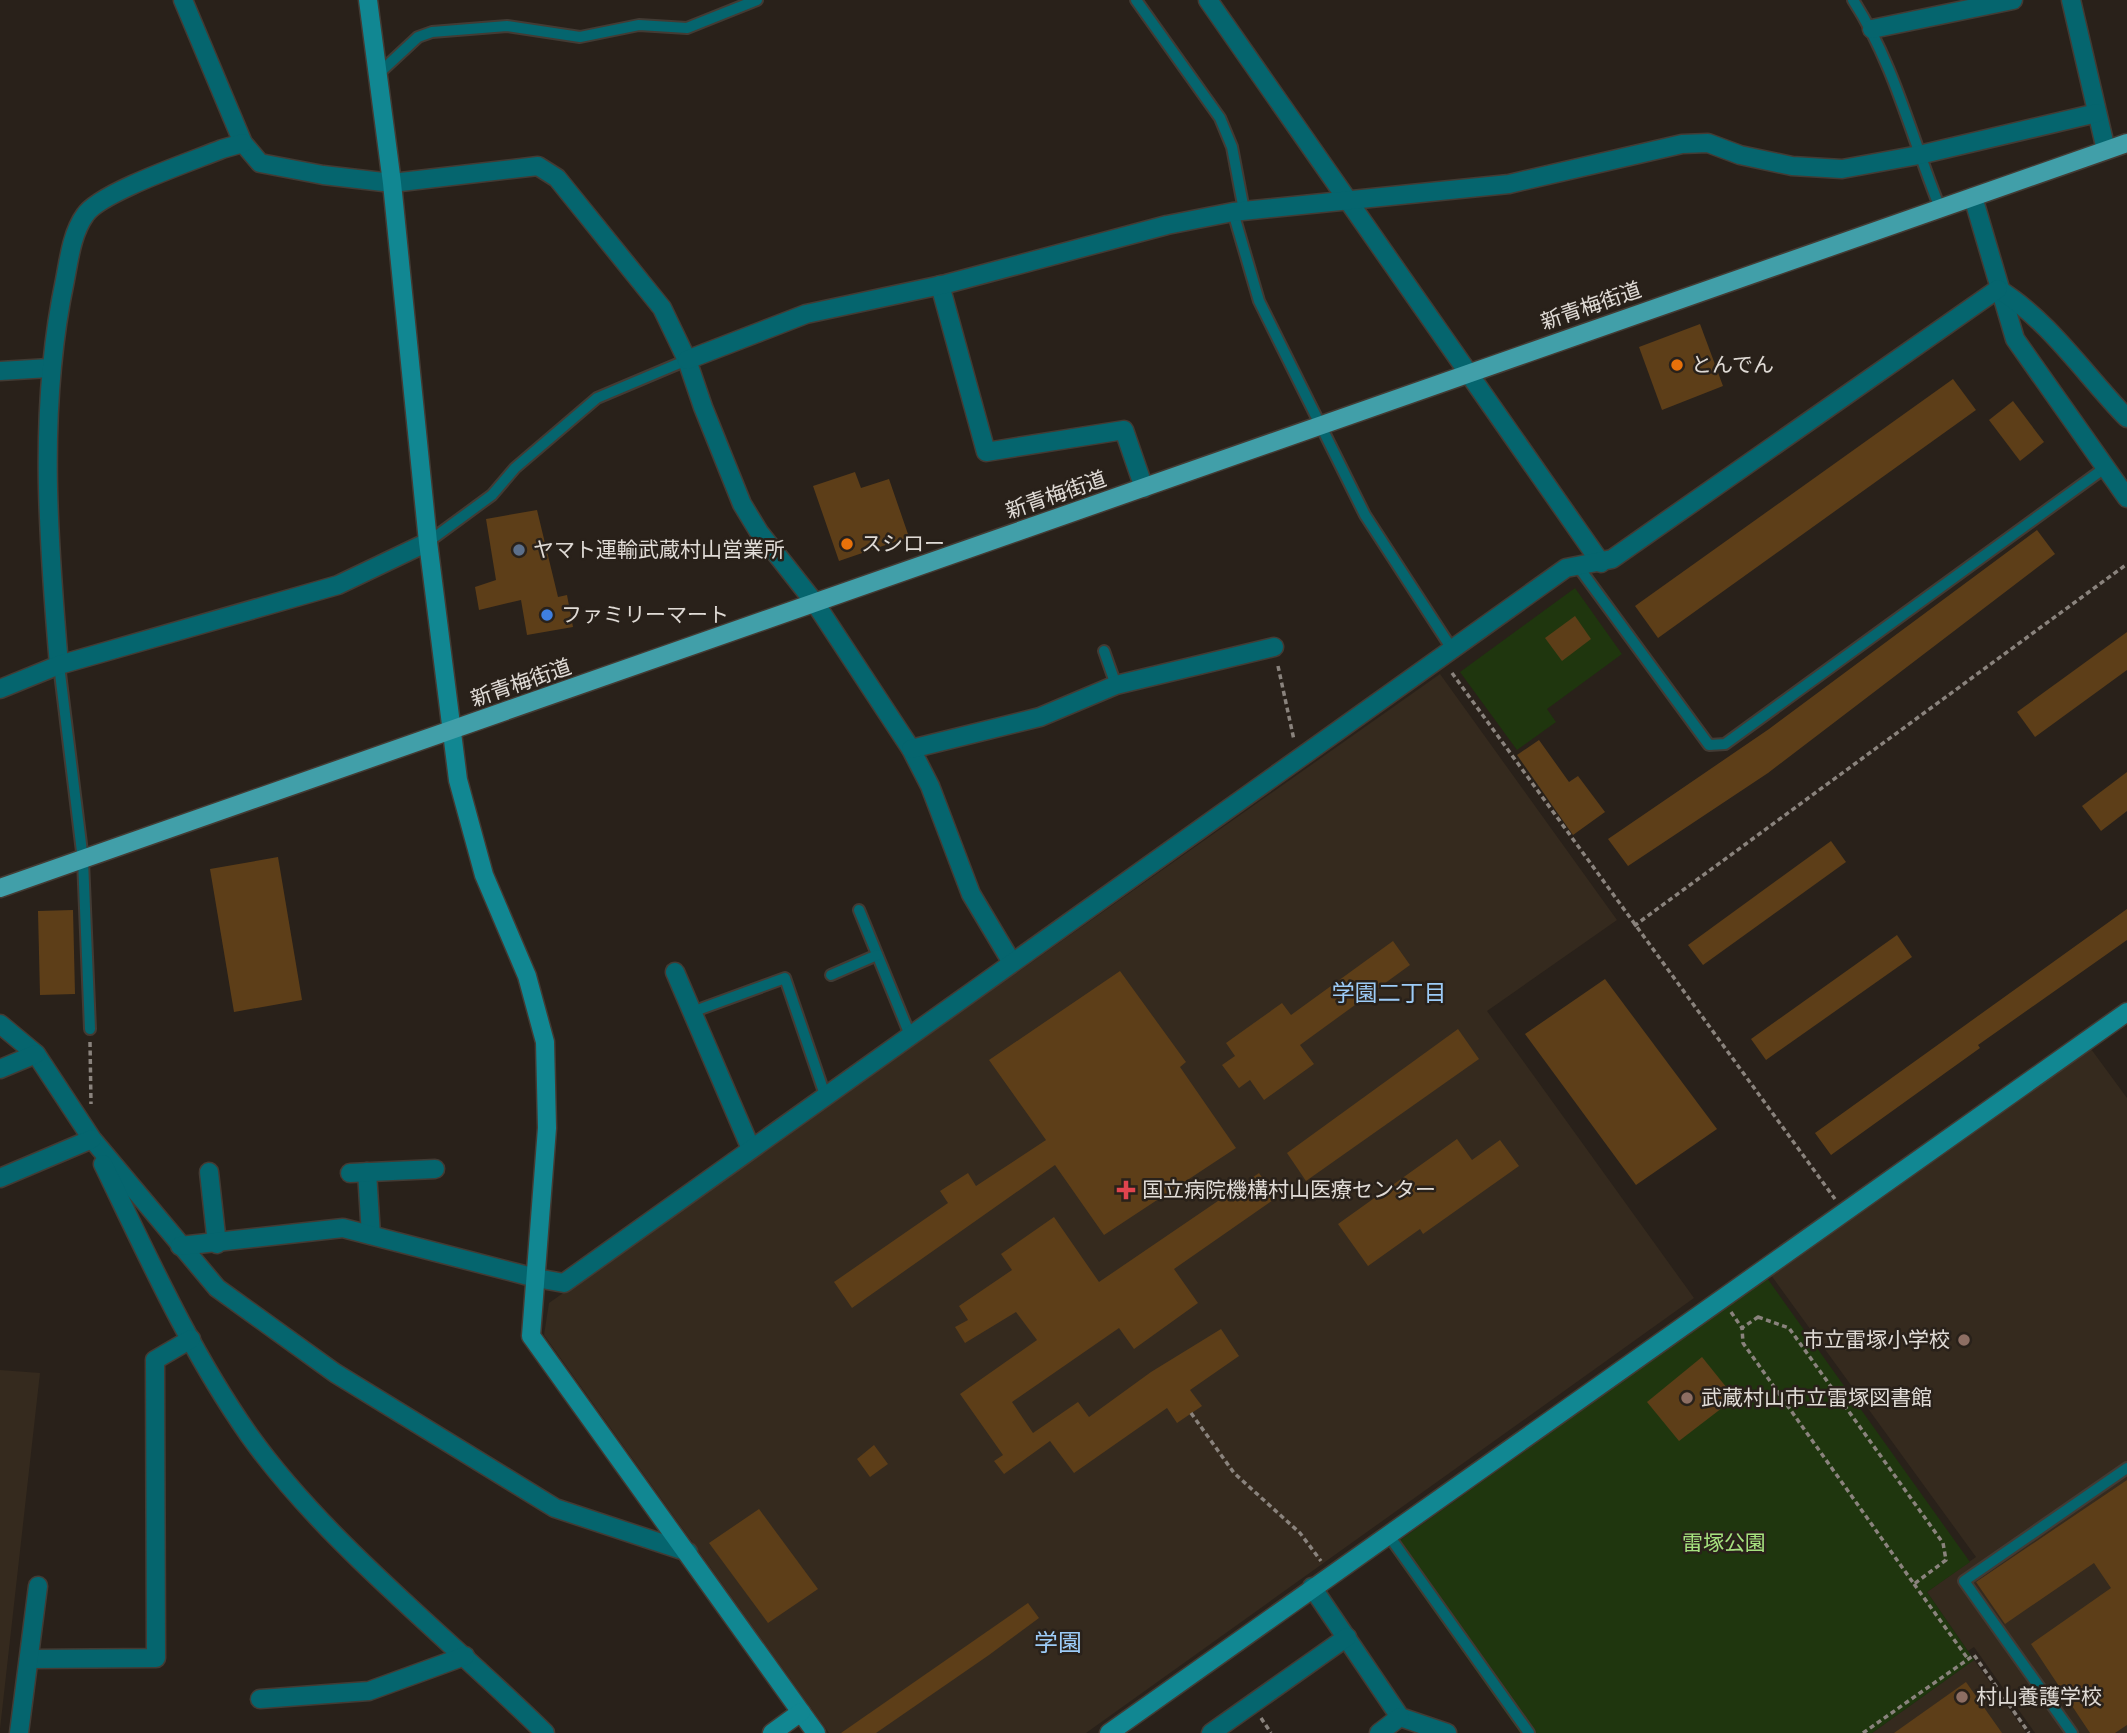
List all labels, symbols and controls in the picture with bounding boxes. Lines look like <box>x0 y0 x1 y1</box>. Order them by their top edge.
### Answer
street label: 新青梅街道 <box>1536 275 1645 336</box>
place label: とんでん <box>1691 350 1774 379</box>
marker: とんでん <box>1669 357 1685 373</box>
street label: 新青梅街道 <box>1001 464 1110 525</box>
place label: スシロー <box>861 529 945 558</box>
place label: ヤマト運輸武蔵村山営業所 <box>533 535 785 564</box>
marker: スシロー <box>839 536 855 552</box>
marker: ヤマト運輸武蔵村山営業所 <box>511 542 527 558</box>
place label: ファミリーマート <box>561 600 729 629</box>
marker: ファミリーマート <box>539 607 555 623</box>
street label: 新青梅街道 <box>466 652 575 713</box>
district label: 学園二丁目 <box>1332 977 1447 1008</box>
place label: 国立病院機構村山医療センター <box>1142 1175 1436 1204</box>
marker: 国立病院機構村山医療センター <box>1116 1180 1136 1200</box>
place label: 市立雷塚小学校 <box>1803 1325 1950 1354</box>
marker: 市立雷塚小学校 <box>1956 1332 1972 1348</box>
place label: 武蔵村山市立雷塚図書館 <box>1701 1383 1932 1412</box>
marker: 武蔵村山市立雷塚図書館 <box>1679 1390 1695 1406</box>
park label: 雷塚公園 <box>1682 1528 1766 1557</box>
district label: 学園 <box>1034 1626 1082 1658</box>
place label: 村山養護学校 <box>1976 1682 2102 1711</box>
marker: 村山養護学校 <box>1954 1689 1970 1705</box>

